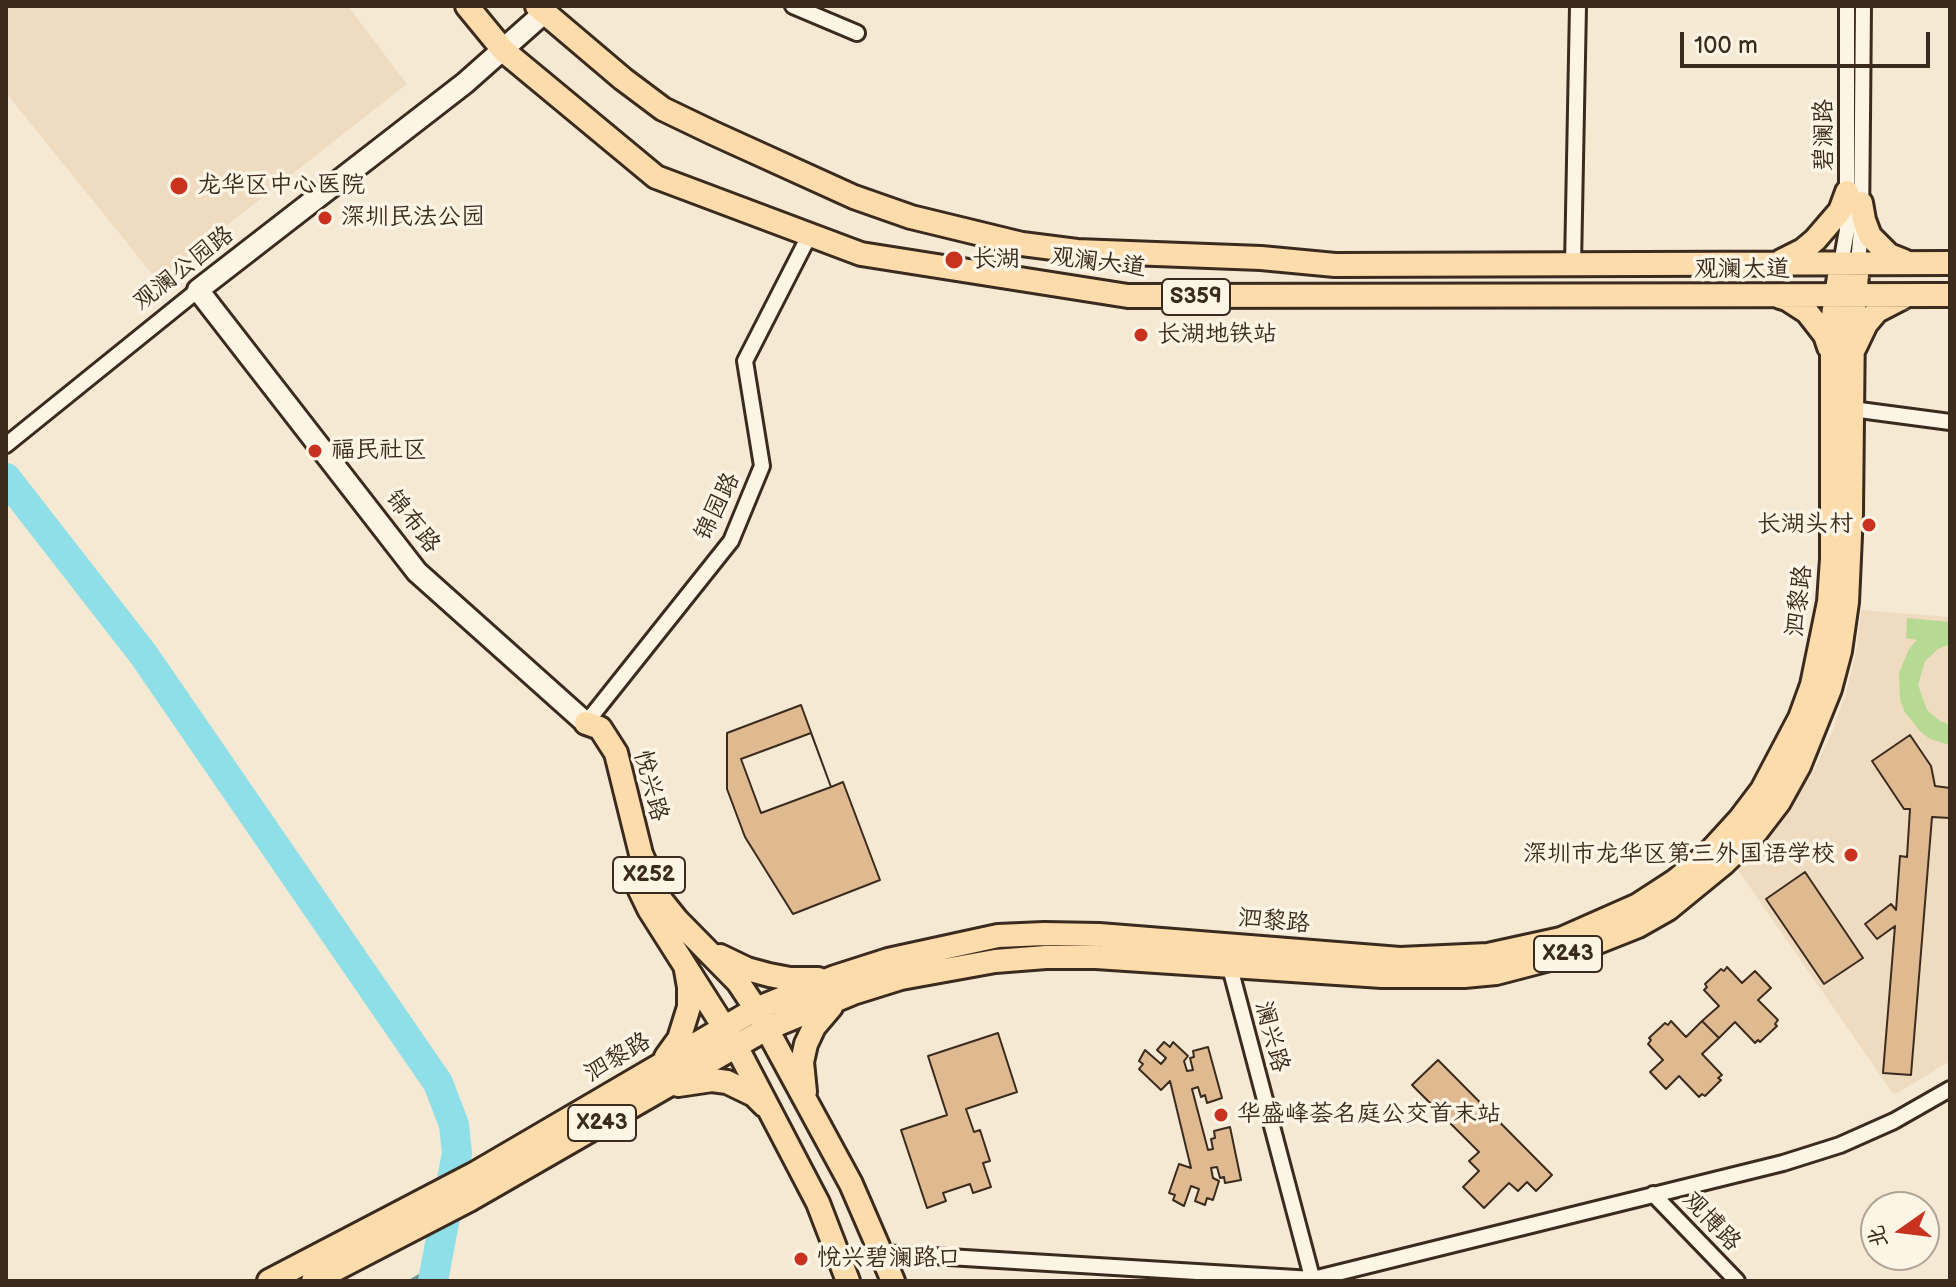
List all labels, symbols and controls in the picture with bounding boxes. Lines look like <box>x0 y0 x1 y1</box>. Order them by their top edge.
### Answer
scale bar <box>1684 16 1934 66</box>
text: 100 m <box>1694 31 1758 60</box>
street label: 碧澜路 <box>1811 99 1839 171</box>
place label: 龙华区中心医院 <box>197 172 365 200</box>
marker: 龙华区中心医院 <box>168 175 190 197</box>
place label: 深圳民法公园 <box>341 204 485 232</box>
marker: 深圳民法公园 <box>316 209 334 227</box>
street label: 观澜公园路 <box>128 221 240 317</box>
street label: 观澜大道 <box>1049 243 1147 283</box>
place label: 长湖 <box>972 246 1020 274</box>
marker: 长湖 <box>943 249 965 271</box>
street label: 观澜大道 <box>1694 256 1790 284</box>
road number: S359 <box>1162 279 1230 315</box>
place label: 长湖地铁站 <box>1157 321 1277 349</box>
marker: 长湖地铁站 <box>1132 326 1150 344</box>
place label: 福民社区 <box>331 437 427 465</box>
marker: 福民社区 <box>306 442 324 460</box>
street label: 锦园路 <box>689 468 747 546</box>
street label: 锦布路 <box>378 485 446 559</box>
place label: 长湖头村 <box>1757 511 1853 539</box>
marker: 长湖头村 <box>1860 516 1878 534</box>
street label: 泗黎路 <box>1781 564 1819 638</box>
street label: 悦兴路 <box>627 747 673 825</box>
place label: 深圳市龙华区第三外国语学校 <box>1523 841 1835 869</box>
marker: 深圳市龙华区第三外国语学校 <box>1842 846 1860 864</box>
road number: X252 <box>613 857 685 893</box>
street label: 泗黎路 <box>1237 905 1311 939</box>
road number: X243 <box>1534 936 1602 972</box>
street label: 澜兴路 <box>1248 998 1294 1076</box>
street label: 泗黎路 <box>580 1027 656 1089</box>
place label: 华盛峰荟名庭公交首末站 <box>1237 1101 1501 1129</box>
road number: X243 <box>568 1105 636 1141</box>
marker: 华盛峰荟名庭公交首末站 <box>1212 1106 1230 1124</box>
street label: 观博路 <box>1676 1186 1746 1258</box>
north arrow <box>1860 1191 1940 1271</box>
text: 北 <box>1862 1223 1894 1250</box>
place label: 悦兴碧澜路口 <box>817 1245 961 1273</box>
marker: 悦兴碧澜路口 <box>792 1250 810 1268</box>

